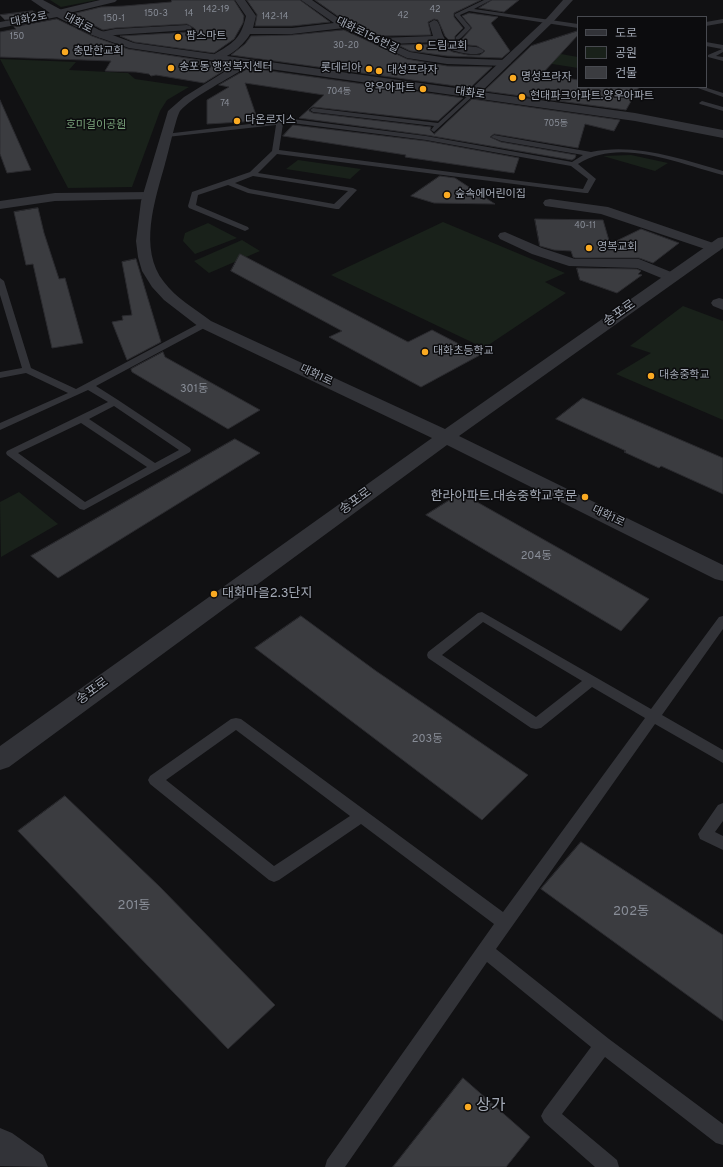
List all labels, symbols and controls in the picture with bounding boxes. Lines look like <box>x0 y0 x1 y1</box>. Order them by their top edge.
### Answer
house number: 142-19 <box>203 5 229 15</box>
house number: 42 <box>429 5 441 15</box>
house number: 150-3 <box>144 9 168 19</box>
house number: 14 <box>185 9 193 19</box>
street label: 대화2로 <box>10 10 48 30</box>
street label: 대화로 <box>61 11 95 37</box>
house number: 42 <box>397 11 409 21</box>
house number: 142-14 <box>262 12 288 22</box>
house number: 150-1 <box>103 14 125 24</box>
street label: 대화로156번길 <box>334 15 400 57</box>
legend <box>577 16 707 88</box>
text: 도로 <box>615 26 637 42</box>
place label: 팜스마트 <box>186 30 226 44</box>
house number: 150 <box>10 32 24 42</box>
marker: 팜스마트 <box>173 32 183 42</box>
place label: 드림교회 <box>427 40 467 54</box>
house number: 30-20 <box>333 41 359 51</box>
marker: 드림교회 <box>414 42 424 52</box>
place label: 충만한교회 <box>73 45 124 59</box>
text: 공원 <box>615 46 637 62</box>
marker: 충만한교회 <box>60 47 70 57</box>
place label: 송포동 행정복지센터 <box>179 61 273 75</box>
place label: 롯데리아 <box>321 62 361 76</box>
marker: 송포동 행정복지센터 <box>166 63 176 73</box>
marker: 롯데리아 <box>364 64 374 74</box>
place label: 대성프라자 <box>387 64 438 78</box>
marker: 대성프라자 <box>374 66 384 76</box>
text: 건물 <box>615 66 637 82</box>
place label: 명성프라자 <box>521 71 572 85</box>
marker: 명성프라자 <box>508 73 518 83</box>
place label: 양우아파트 <box>364 82 415 96</box>
marker: 양우아파트 <box>418 84 428 94</box>
street label: 대화로 <box>454 85 486 103</box>
house number: 704동 <box>327 87 351 97</box>
place label: 현대파크아파트.양우아파트 <box>530 90 654 104</box>
marker: 현대파크아파트.양우아파트 <box>517 92 527 102</box>
house number: 74 <box>220 99 230 109</box>
place label: 다온로지스 <box>245 114 296 128</box>
marker: 다온로지스 <box>232 116 242 126</box>
park label: 호미걸이공원 <box>66 119 126 133</box>
house number: 705동 <box>544 119 568 129</box>
place label: 숲속에어린이집 <box>455 188 526 202</box>
marker: 숲속에어린이집 <box>442 190 452 200</box>
house number: 40-11 <box>574 221 596 231</box>
place label: 영복교회 <box>597 241 637 255</box>
marker: 영복교회 <box>584 243 594 253</box>
street label: 송포로 <box>601 297 639 331</box>
place label: 대화초등학교 <box>433 345 494 359</box>
marker: 대화초등학교 <box>420 347 430 357</box>
street label: 대화1로 <box>298 363 334 389</box>
place label: 대송중학교 <box>659 369 710 383</box>
marker: 대송중학교 <box>646 371 656 381</box>
house number: 301동 <box>180 383 208 397</box>
street label: 송포로 <box>337 485 375 519</box>
place label: 한라아파트.대송중학교후문 <box>431 489 577 505</box>
marker: 한라아파트.대송중학교후문 <box>580 492 590 502</box>
street label: 대화1로 <box>590 504 626 530</box>
house number: 204동 <box>521 550 551 564</box>
place label: 대화마을2.3단지 <box>222 586 312 602</box>
marker: 대화마을2.3단지 <box>209 589 219 599</box>
street label: 송포로 <box>74 675 112 709</box>
house number: 203동 <box>412 733 442 747</box>
house number: 201동 <box>117 898 151 914</box>
house number: 202동 <box>613 904 649 920</box>
place label: 상가 <box>476 1097 505 1117</box>
marker: 상가 <box>463 1102 473 1112</box>

